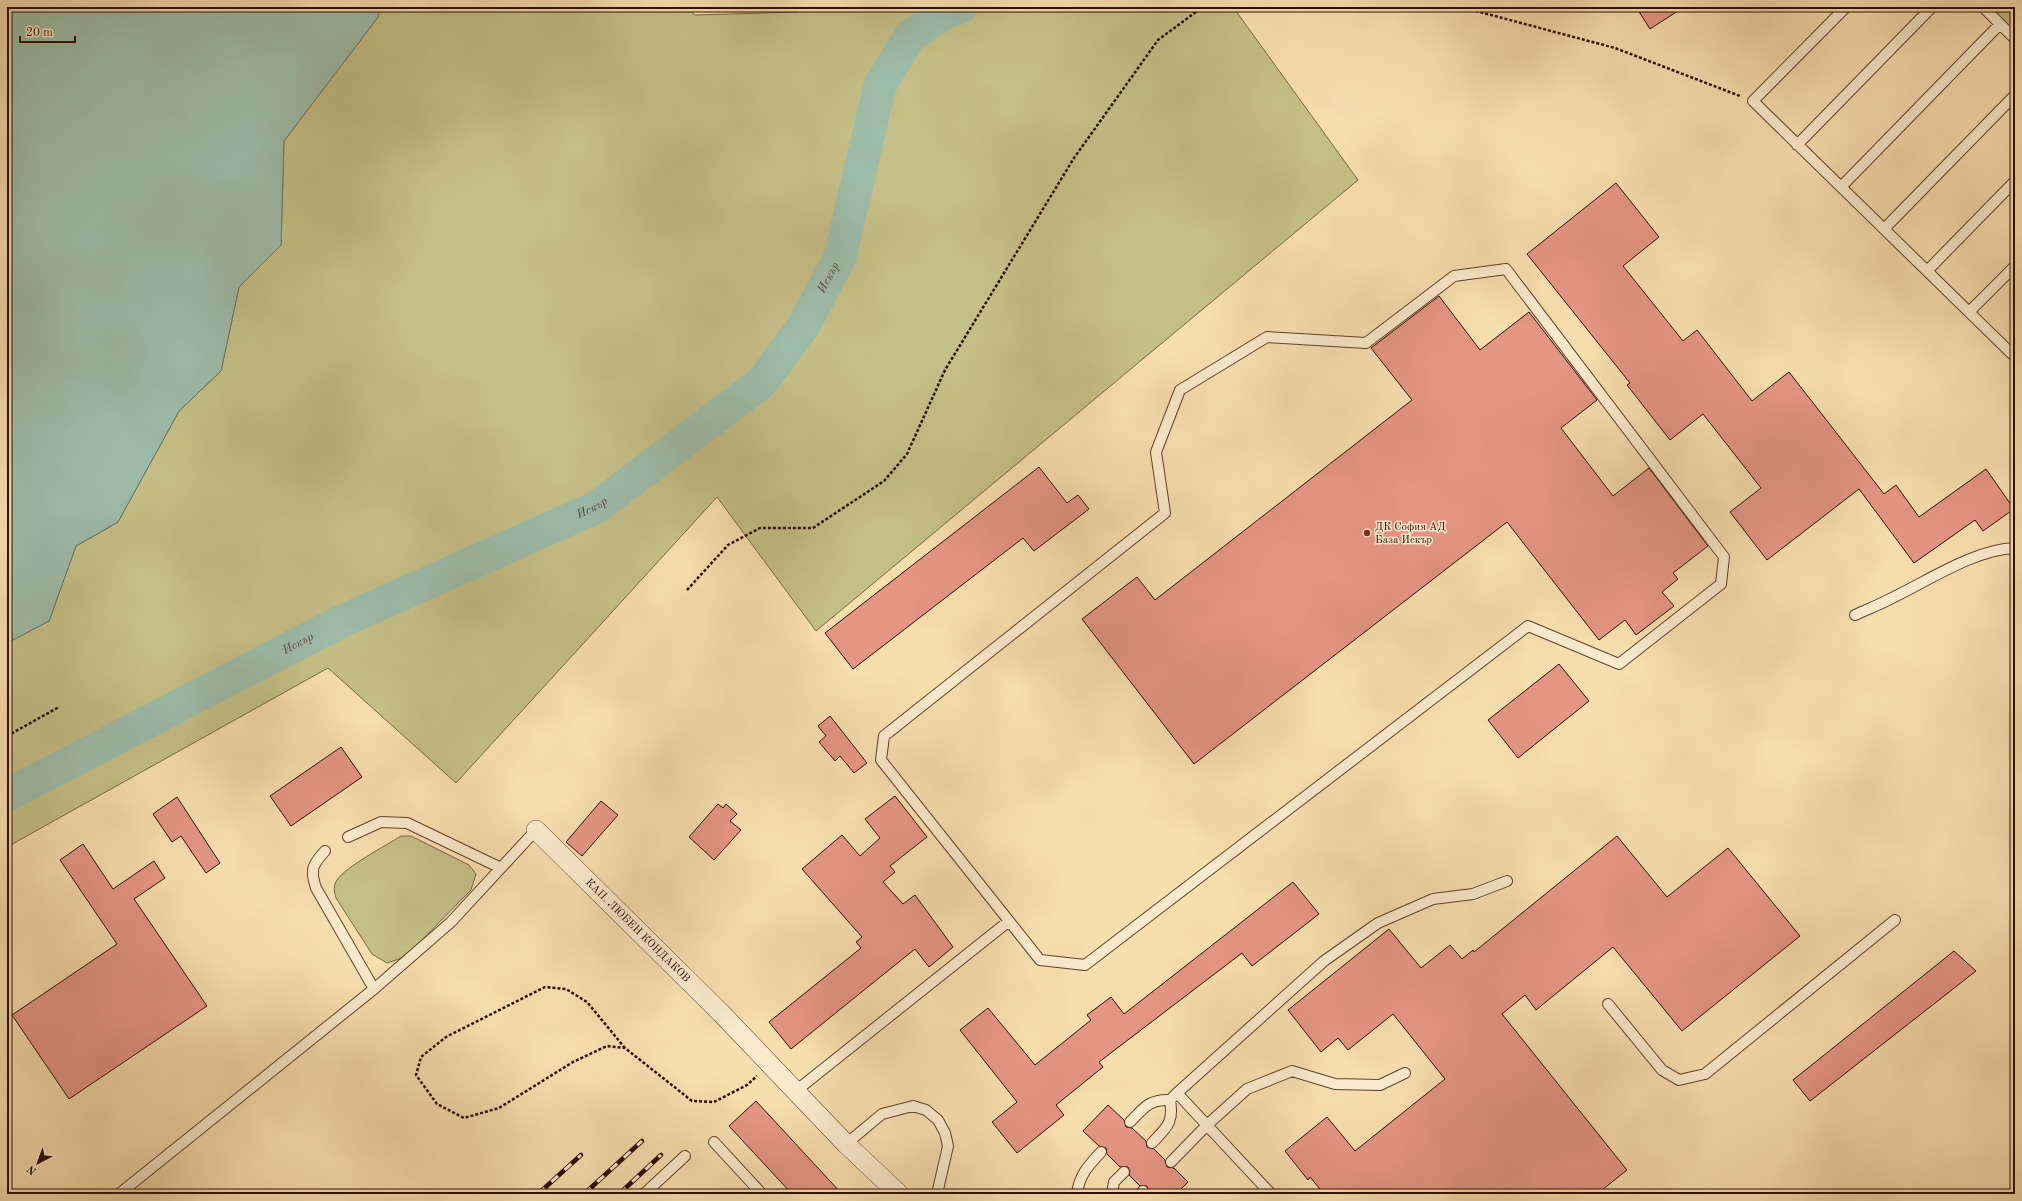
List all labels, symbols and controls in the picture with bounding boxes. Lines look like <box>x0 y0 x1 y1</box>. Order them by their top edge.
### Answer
scale bar <box>20 18 75 44</box>
text: 20 m <box>26 27 53 39</box>
water label: Искър <box>815 260 842 296</box>
water label: Искър <box>574 495 610 522</box>
place label: ДК София АД База Искър <box>1375 522 1446 546</box>
marker: ДК София АД База Искър <box>1362 528 1372 538</box>
water label: Искър <box>280 631 316 657</box>
street label: КАП. ЛЮБЕН КОНДАКОВ <box>583 877 692 984</box>
north arrow <box>18 1143 58 1183</box>
text: N <box>25 1162 39 1176</box>

